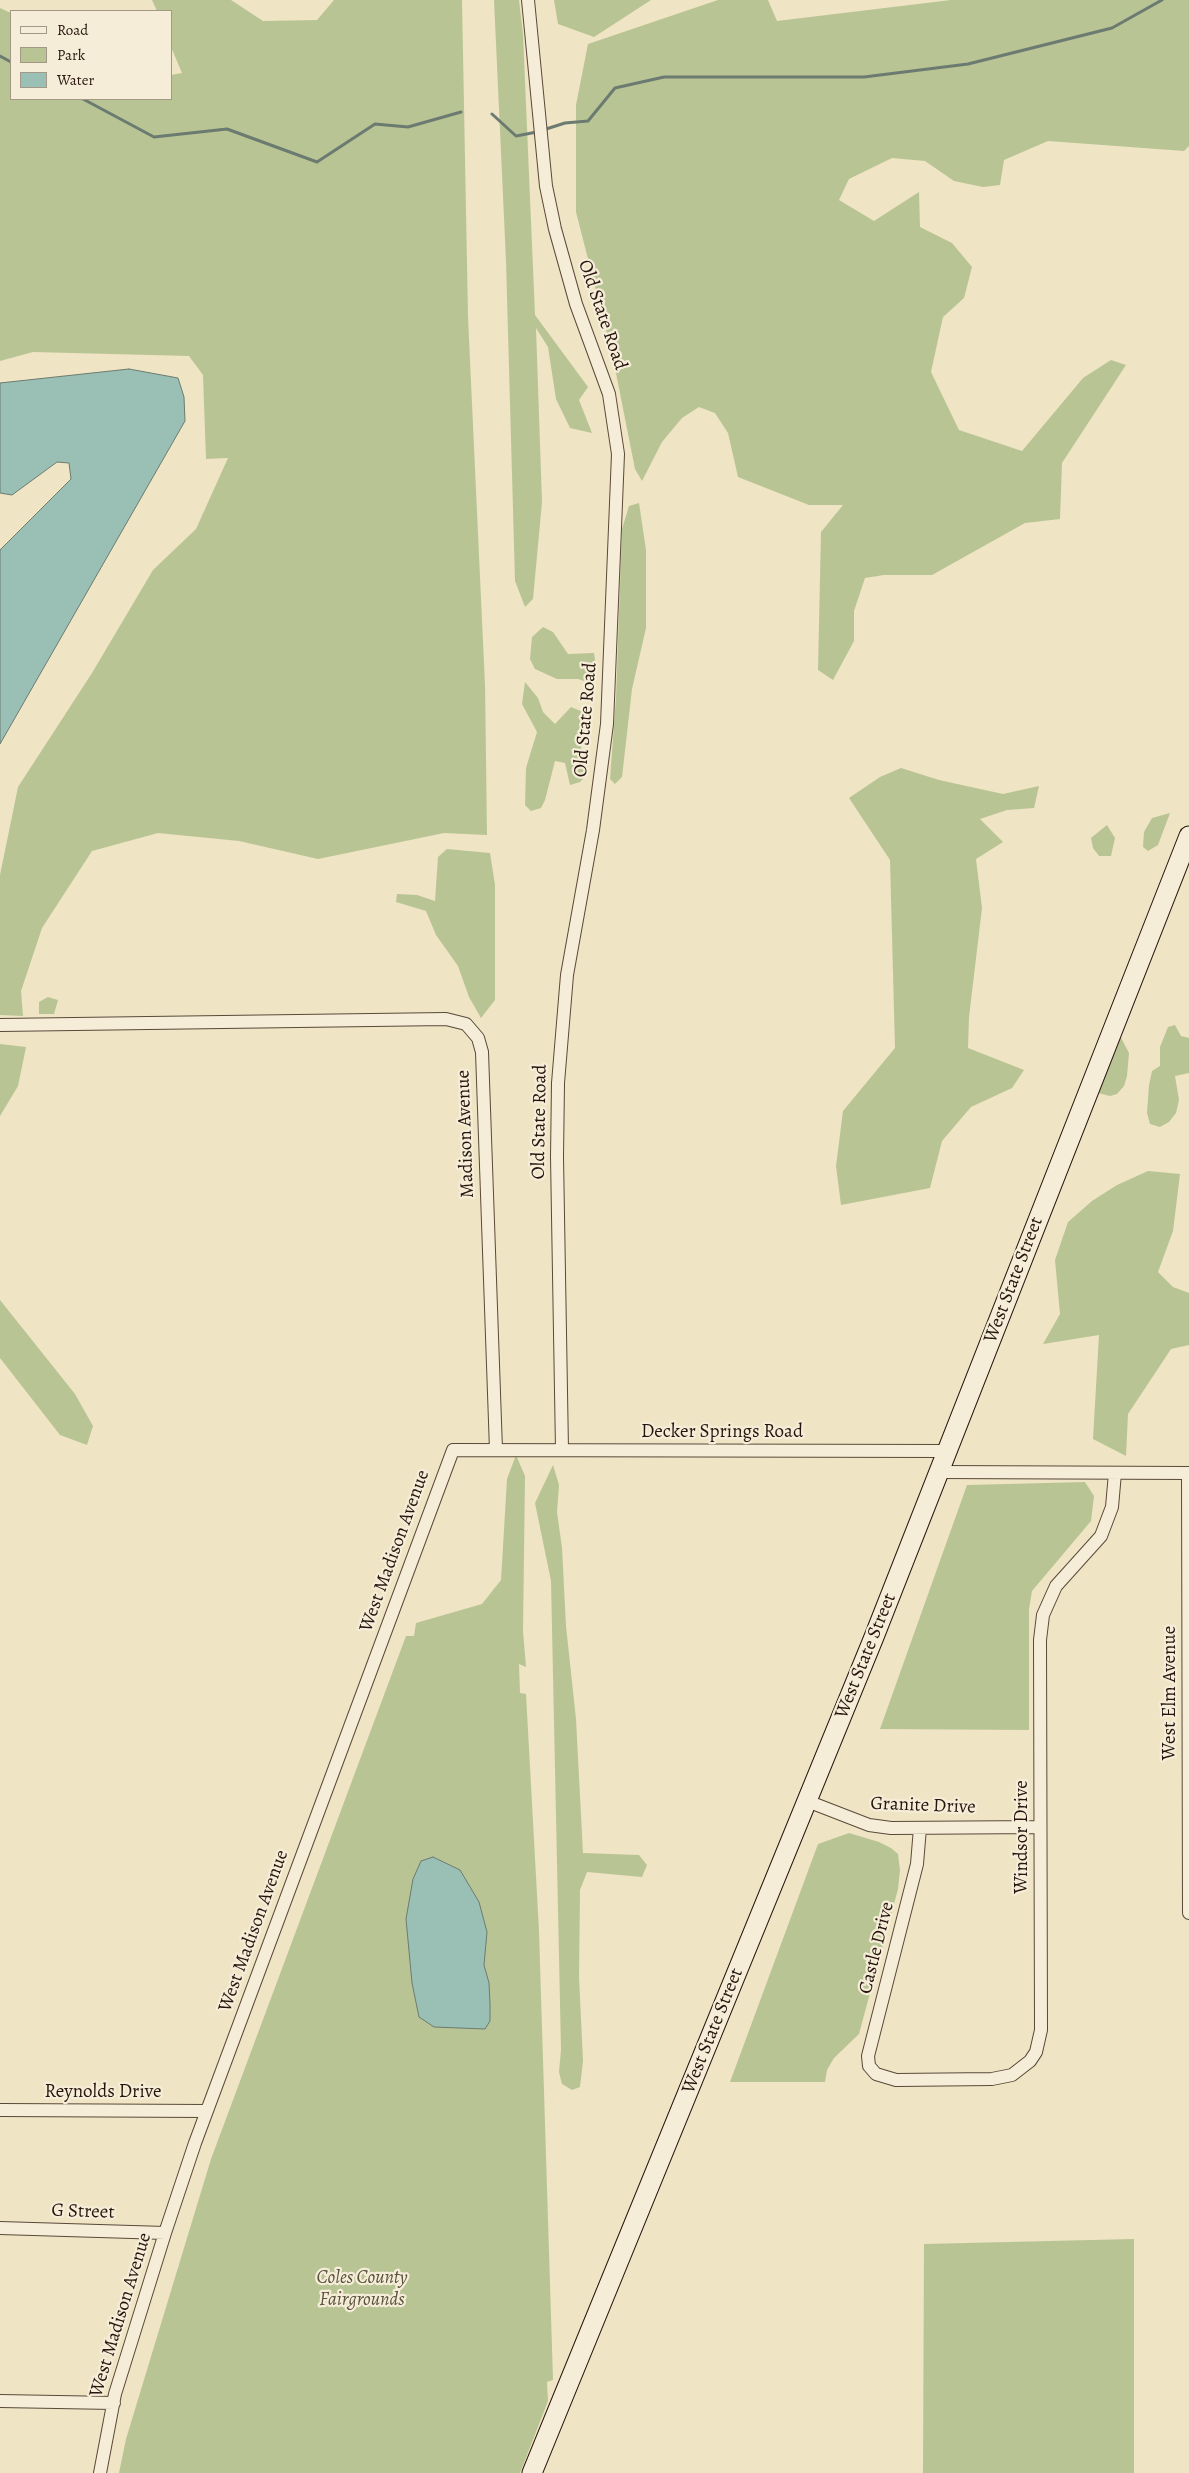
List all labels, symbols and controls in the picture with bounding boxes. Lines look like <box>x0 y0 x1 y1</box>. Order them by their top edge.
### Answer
legend <box>10 10 172 100</box>
text: Road <box>57 20 88 40</box>
text: Park <box>57 45 85 65</box>
text: Water <box>57 70 94 90</box>
street label: Old State Road <box>572 257 632 373</box>
street label: Old State Road <box>570 662 602 778</box>
street label: Old State Road <box>528 1064 552 1180</box>
street label: Madison Avenue <box>452 1070 480 1198</box>
street label: West State Street <box>980 1214 1048 1346</box>
street label: Decker Springs Road <box>641 1421 803 1443</box>
street label: West Madison Avenue <box>355 1467 435 1635</box>
street label: West State Street <box>831 1590 901 1722</box>
street label: West Elm Avenue <box>1159 1626 1181 1760</box>
street label: Windsor Drive <box>1011 1780 1033 1894</box>
street label: Granite Drive <box>870 1793 976 1819</box>
street label: West Madison Avenue <box>214 1847 294 2015</box>
street label: Castle Drive <box>855 1900 899 1996</box>
street label: West State Street <box>678 1965 748 2097</box>
street label: Reynolds Drive <box>45 2081 161 2103</box>
street label: G Street <box>51 2200 115 2224</box>
street label: West Madison Avenue <box>85 2230 157 2400</box>
park label: Coles County Fairgrounds <box>316 2267 408 2311</box>

